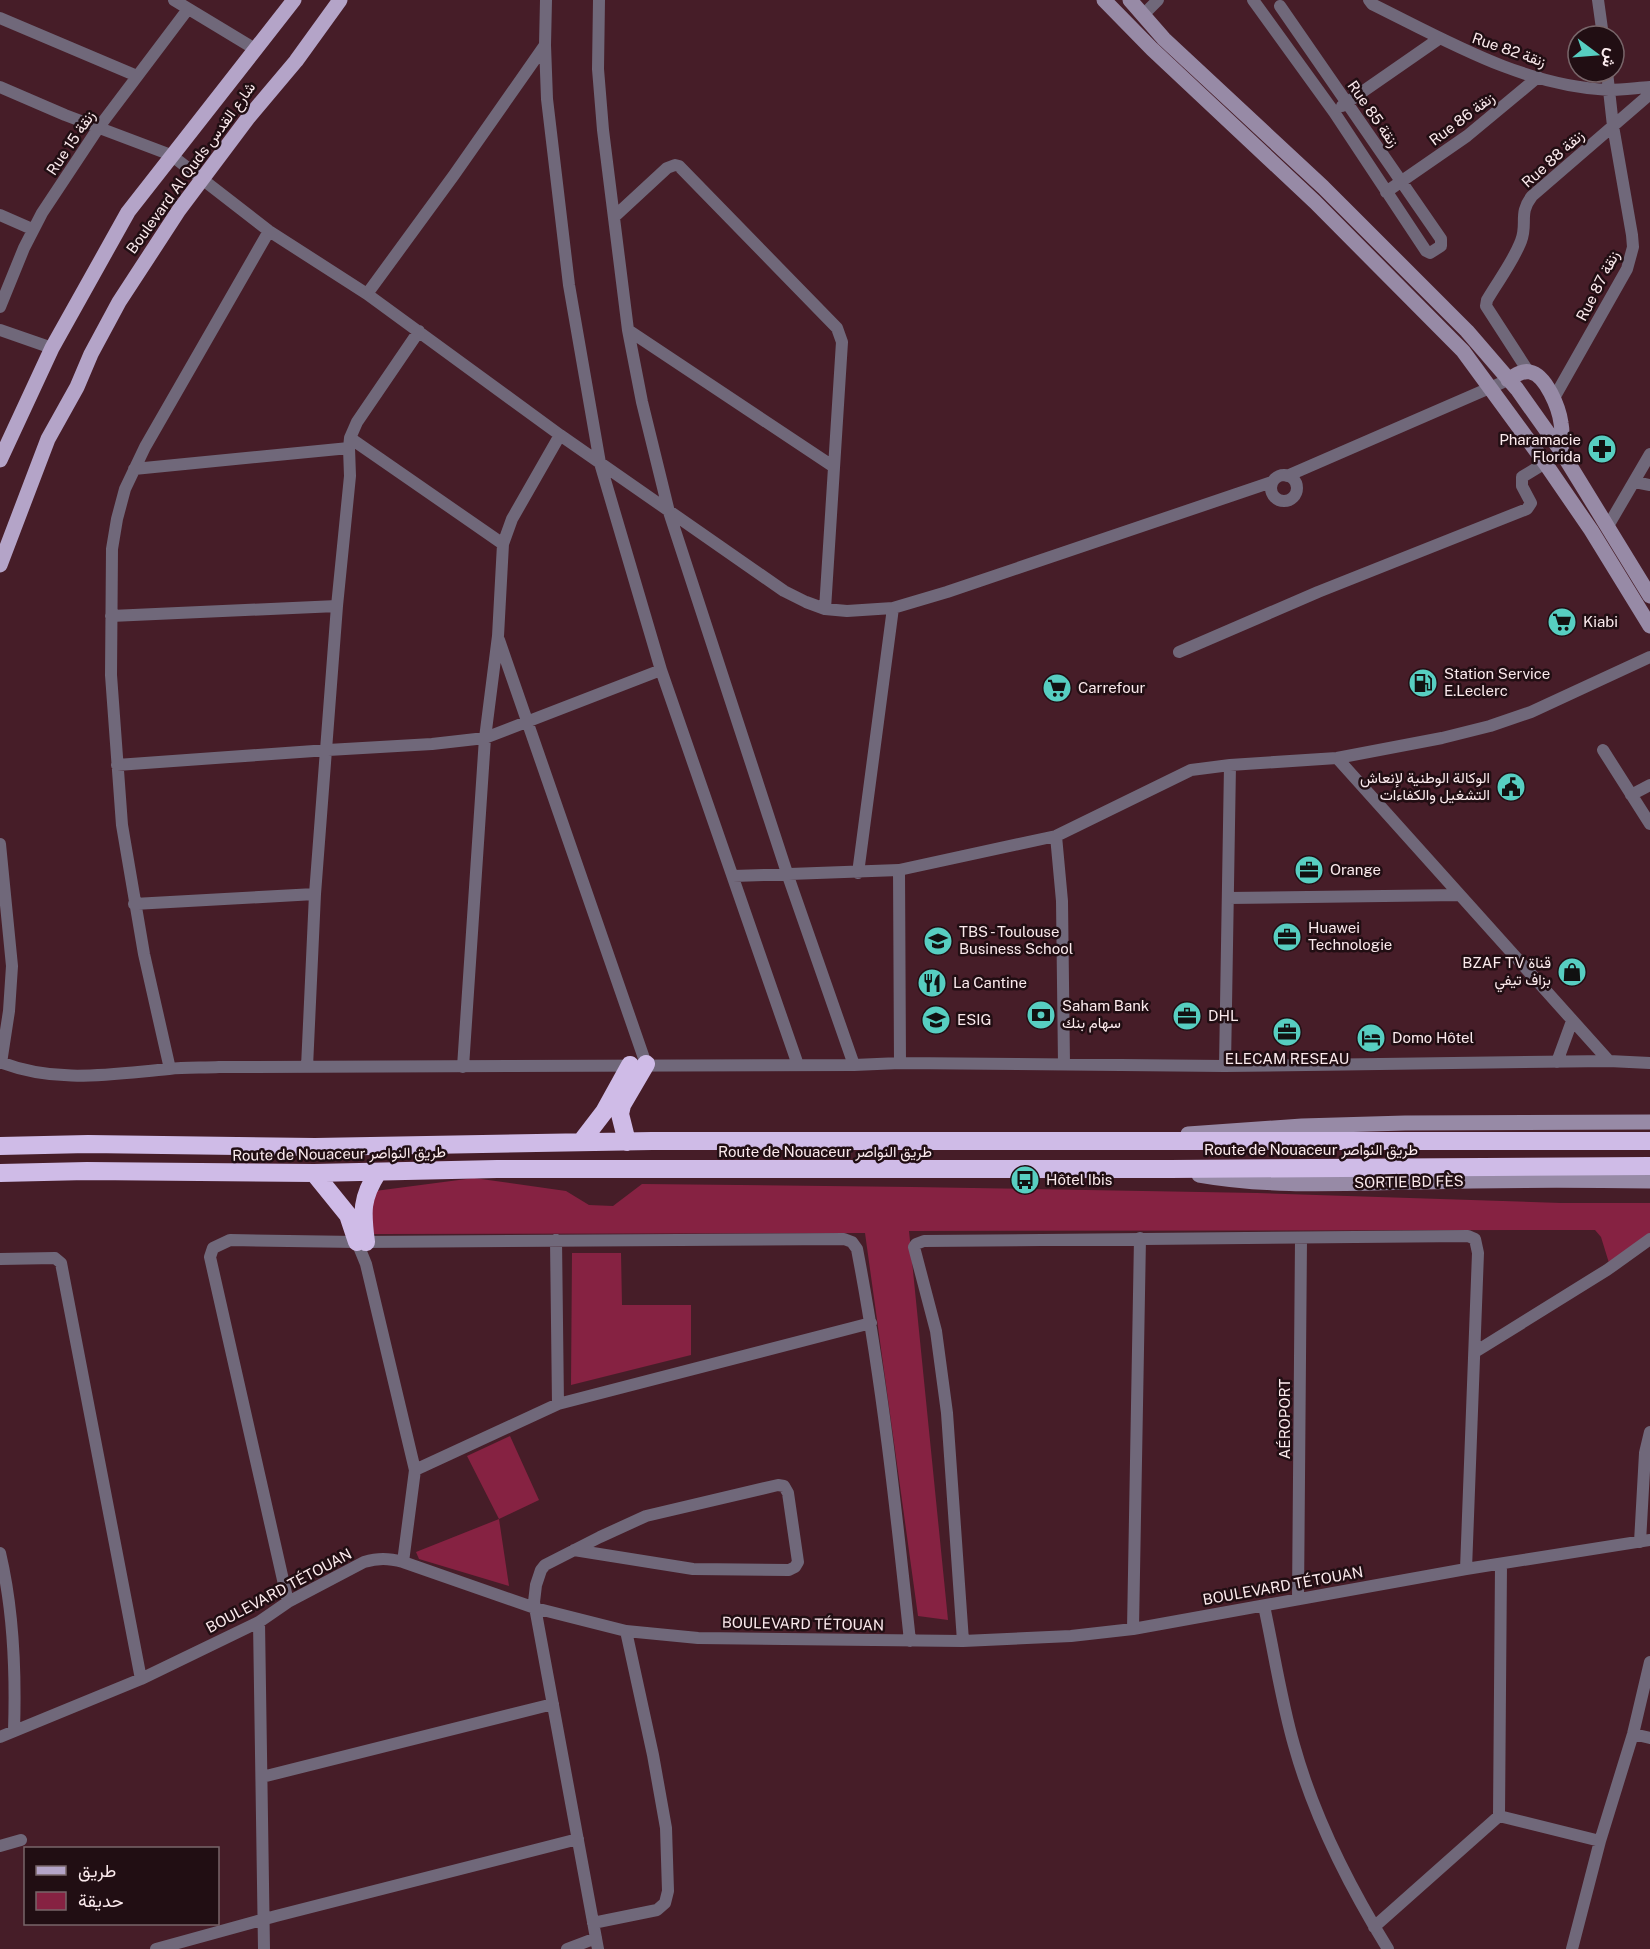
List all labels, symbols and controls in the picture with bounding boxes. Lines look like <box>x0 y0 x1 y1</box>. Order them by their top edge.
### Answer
north arrow <box>1566 24 1626 84</box>
street label: Rue 82 زنقة <box>1470 29 1548 71</box>
text: ش <box>1598 46 1622 70</box>
street label: Rue 85 زنقة <box>1343 77 1403 151</box>
street label: Boulevard Al Quds شارع القدس <box>123 79 261 258</box>
street label: Rue 86 زنقة <box>1426 89 1498 149</box>
street label: Rue 15 زنقة <box>43 107 99 179</box>
street label: Rue 88 زنقة <box>1518 126 1588 192</box>
street label: Rue 87 زنقة <box>1573 248 1623 324</box>
place label: Pharamacie Florida <box>1499 431 1581 465</box>
pharmacy icon: Pharamacie Florida <box>1586 433 1618 465</box>
supermarket icon: Kiabi <box>1546 606 1578 638</box>
place label: Kiabi <box>1583 613 1618 630</box>
place label: Station Service E.Leclerc <box>1444 665 1550 699</box>
fuel station icon: Station Service E.Leclerc <box>1407 667 1439 699</box>
supermarket icon: Carrefour <box>1041 672 1073 704</box>
place label: Carrefour <box>1078 679 1145 696</box>
place label: الوكالة الوطنية لإنعاش التشغيل والكفاءات <box>1360 769 1490 804</box>
public building icon: الوكالة الوطنية لإنعاش التشغيل والكفاءات <box>1495 771 1527 803</box>
office icon: Orange <box>1293 854 1325 886</box>
place label: Orange <box>1330 861 1381 878</box>
place label: Huawei Technologie <box>1308 919 1392 953</box>
office icon: Huawei Technologie <box>1271 921 1303 953</box>
place label: TBS - Toulouse Business School <box>959 923 1073 957</box>
school or university icon: TBS - Toulouse Business School <box>922 925 954 957</box>
place label: BZAF TV قناة بزاف تيفي <box>1462 954 1551 993</box>
shop icon: BZAF TV قناة بزاف تيفي <box>1556 956 1588 988</box>
restaurant icon: La Cantine <box>916 967 948 999</box>
place label: La Cantine <box>953 974 1027 991</box>
place label: Saham Bank سهام بنك <box>1062 997 1149 1033</box>
bank icon: Saham Bank سهام بنك <box>1025 999 1057 1031</box>
office icon: DHL <box>1171 1000 1203 1032</box>
school or university icon: ESIG <box>920 1004 952 1036</box>
place label: DHL <box>1208 1007 1239 1024</box>
place label: ESIG <box>957 1011 992 1028</box>
office icon: ELECAM RESEAU <box>1271 1016 1303 1048</box>
hotel icon: Domo Hôtel <box>1355 1022 1387 1054</box>
place label: Domo Hôtel <box>1392 1029 1474 1046</box>
place label: ELECAM RESEAU <box>1225 1050 1349 1067</box>
street label: Route de Nouaceur طريق النواصر <box>1204 1141 1418 1160</box>
street label: Route de Nouaceur طريق النواصر <box>232 1143 446 1166</box>
street label: Route de Nouaceur طريق النواصر <box>718 1143 932 1162</box>
bus stop icon: Hôtel Ibis <box>1009 1164 1041 1196</box>
place label: Hôtel Ibis <box>1046 1171 1112 1188</box>
street label: SORTIE BD FÈS <box>1354 1172 1464 1191</box>
street label: AÉROPORT <box>1276 1379 1293 1459</box>
street label: BOULEVARD TÉTOUAN <box>203 1545 355 1636</box>
street label: BOULEVARD TÉTOUAN <box>1201 1563 1364 1608</box>
street label: BOULEVARD TÉTOUAN <box>722 1614 884 1633</box>
legend <box>24 1847 219 1925</box>
text: طريق <box>78 1860 116 1882</box>
text: حديقة <box>78 1890 124 1911</box>

